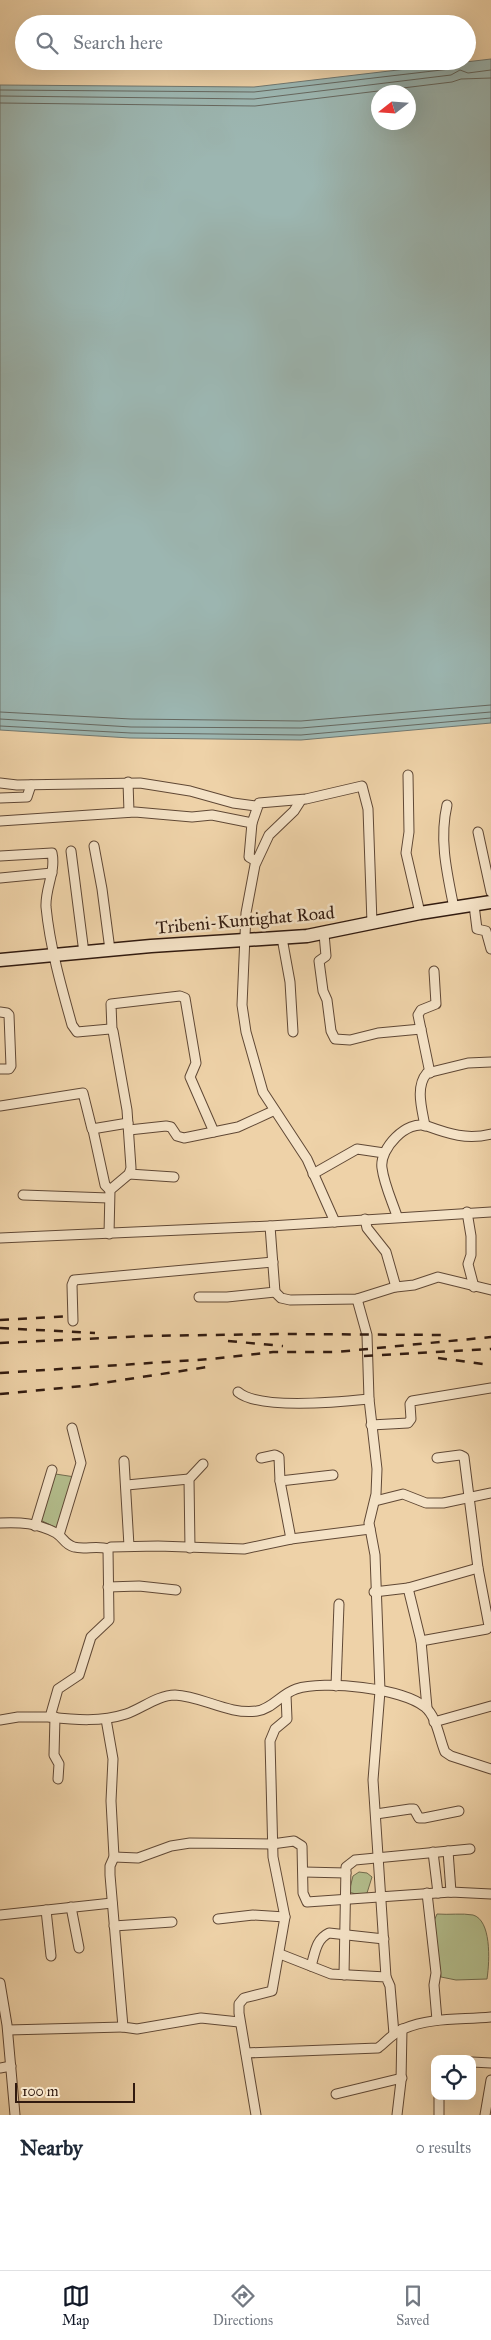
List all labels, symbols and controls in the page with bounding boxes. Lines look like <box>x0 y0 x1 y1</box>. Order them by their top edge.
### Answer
search box <box>15 15 476 70</box>
icon: search <box>33 29 61 57</box>
text: Search here <box>73 31 163 54</box>
north arrow <box>371 85 416 130</box>
street label: Tribeni-Kuntighat Road <box>155 901 335 940</box>
map controls <box>431 2055 476 2100</box>
button: locate <box>431 2055 476 2100</box>
scale bar <box>15 2080 135 2103</box>
text: 100 m <box>22 2083 59 2100</box>
text: Nearby <box>20 2135 83 2161</box>
text: 0 results <box>416 2138 471 2157</box>
tab: Map <box>62 2282 90 2329</box>
tab: Directions <box>213 2282 273 2329</box>
tab: Saved <box>396 2282 429 2329</box>

